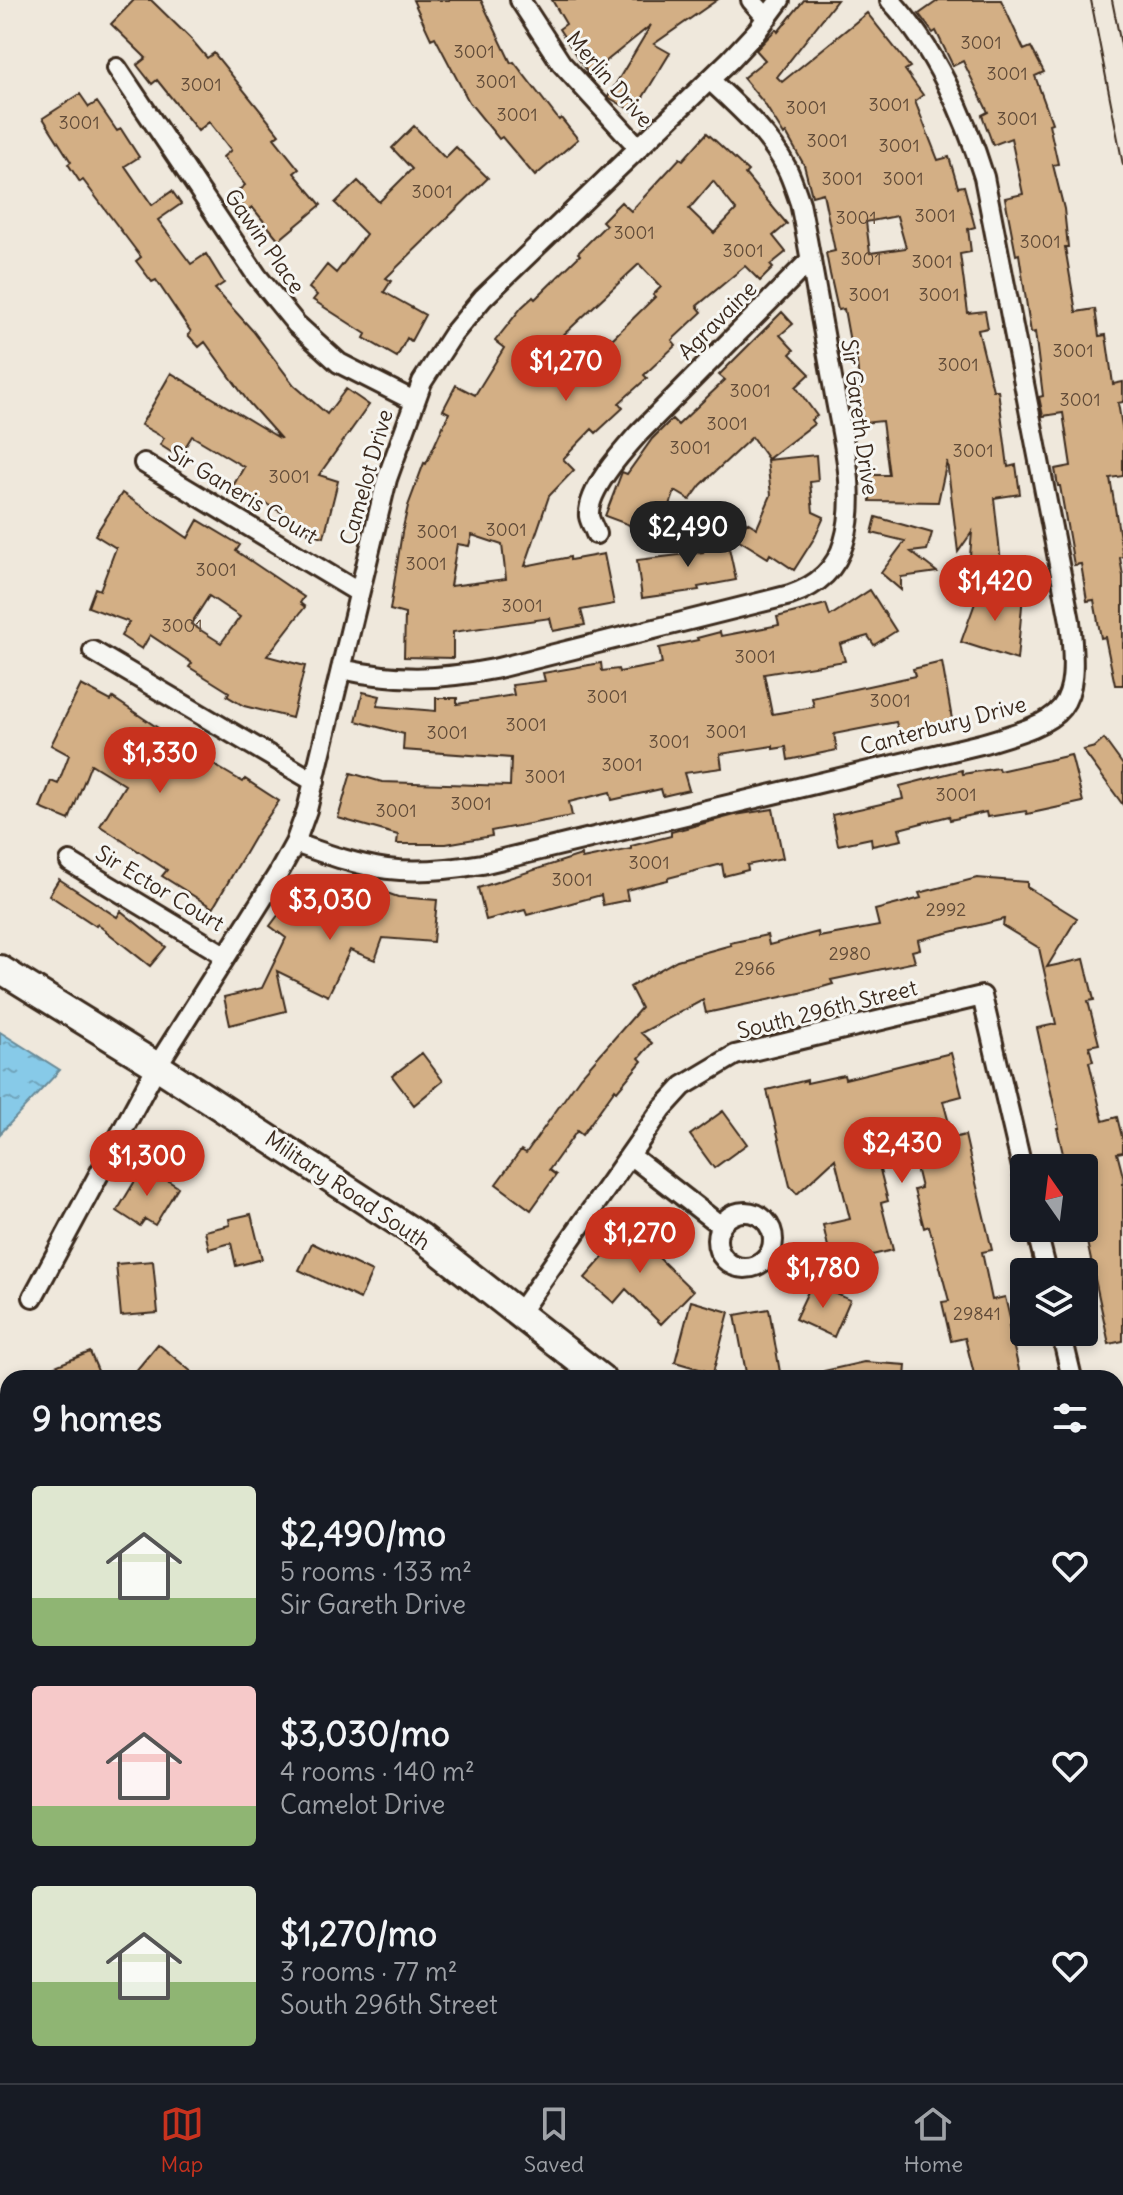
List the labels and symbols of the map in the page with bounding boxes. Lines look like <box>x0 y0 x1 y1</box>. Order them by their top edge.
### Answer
street label: Merlin Drive <box>561 25 659 133</box>
house number: 3001 <box>960 31 1002 54</box>
house number: 3001 <box>453 40 495 63</box>
house number: 3001 <box>986 62 1028 85</box>
house number: 3001 <box>475 70 517 93</box>
house number: 3001 <box>180 73 222 96</box>
house number: 3001 <box>868 93 910 116</box>
house number: 3001 <box>785 96 827 119</box>
house number: 3001 <box>496 103 538 126</box>
house number: 3001 <box>996 107 1038 130</box>
house number: 3001 <box>58 111 100 134</box>
house number: 3001 <box>806 129 848 152</box>
house number: 3001 <box>878 134 920 157</box>
house number: 3001 <box>821 167 863 190</box>
house number: 3001 <box>882 167 924 190</box>
house number: 3001 <box>411 180 453 203</box>
street label: Gawin Place <box>219 183 311 299</box>
house number: 3001 <box>914 204 956 227</box>
house number: 3001 <box>835 206 877 229</box>
house number: 3001 <box>613 221 655 244</box>
house number: 3001 <box>1019 230 1061 253</box>
house number: 3001 <box>722 239 764 262</box>
house number: 3001 <box>840 247 882 270</box>
house number: 3001 <box>911 250 953 273</box>
street label: Agravaine <box>672 275 762 365</box>
house number: 3001 <box>848 283 890 306</box>
house number: 3001 <box>918 283 960 306</box>
pin: $1,270 <box>501 335 631 403</box>
street label: Sir Gareth Drive <box>835 337 885 497</box>
house number: 3001 <box>1052 339 1094 362</box>
house number: 3001 <box>937 353 979 376</box>
house number: 3001 <box>729 379 771 402</box>
house number: 3001 <box>1059 388 1101 411</box>
street label: Camelot Drive <box>333 406 399 548</box>
house number: 3001 <box>706 412 748 435</box>
house number: 3001 <box>669 436 711 459</box>
street label: Sir Ganeris Court <box>163 438 323 550</box>
house number: 3001 <box>952 439 994 462</box>
house number: 3001 <box>268 465 310 488</box>
pin: $2,490 <box>623 501 753 569</box>
house number: 3001 <box>485 518 527 541</box>
house number: 3001 <box>416 520 458 543</box>
house number: 3001 <box>405 552 447 575</box>
pin: $1,420 <box>930 555 1060 623</box>
house number: 3001 <box>195 558 237 581</box>
house number: 3001 <box>501 594 543 617</box>
house number: 3001 <box>161 614 203 637</box>
house number: 3001 <box>734 645 776 668</box>
house number: 3001 <box>586 685 628 708</box>
street label: Canterbury Drive <box>857 689 1029 761</box>
house number: 3001 <box>869 689 911 712</box>
house number: 3001 <box>505 713 547 736</box>
house number: 3001 <box>705 720 747 743</box>
house number: 3001 <box>426 721 468 744</box>
pin: $1,330 <box>95 727 225 795</box>
house number: 3001 <box>648 730 690 753</box>
house number: 3001 <box>601 753 643 776</box>
house number: 3001 <box>524 765 566 788</box>
house number: 3001 <box>935 783 977 806</box>
house number: 3001 <box>450 792 492 815</box>
house number: 3001 <box>375 799 417 822</box>
street label: Sir Ector Court <box>91 839 229 937</box>
house number: 3001 <box>628 851 670 874</box>
house number: 3001 <box>551 868 593 891</box>
pin: $3,030 <box>265 874 395 942</box>
house number: 2992 <box>926 898 966 921</box>
house number: 2980 <box>829 942 871 965</box>
house number: 2966 <box>735 957 776 980</box>
street label: South 296th Street <box>734 973 920 1045</box>
pin: $2,430 <box>837 1117 967 1185</box>
street label: Military Road South <box>260 1124 436 1256</box>
pin: $1,300 <box>82 1130 212 1198</box>
north arrow <box>1010 1154 1098 1242</box>
pin: $1,270 <box>575 1207 705 1275</box>
pin: $1,780 <box>758 1242 888 1310</box>
house number: 29841 <box>953 1302 1001 1325</box>

